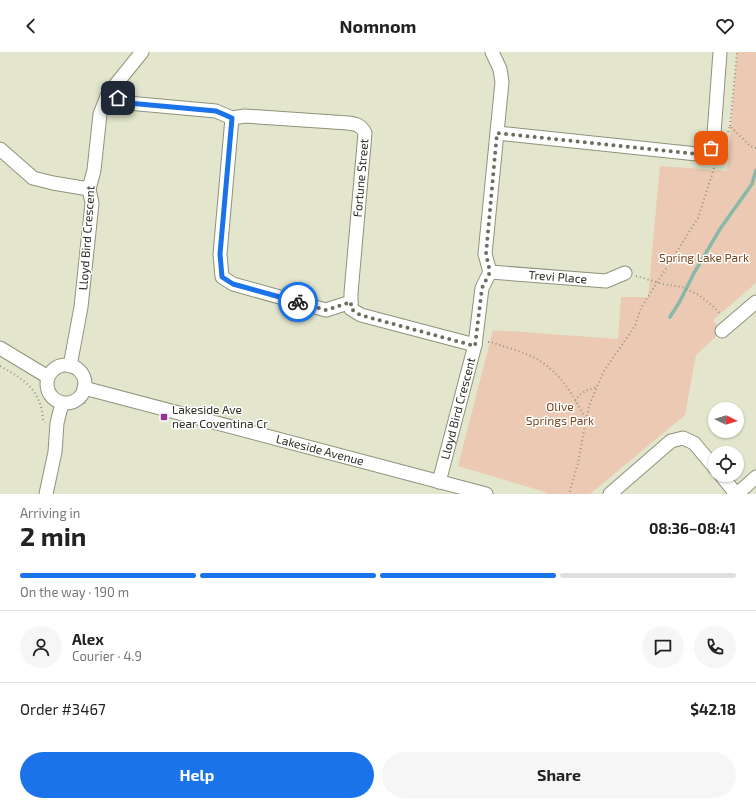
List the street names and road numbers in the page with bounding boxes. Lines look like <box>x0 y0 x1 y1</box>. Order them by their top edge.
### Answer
street label: Fortune Street <box>350 138 370 218</box>
street label: Lloyd Bird Crescent <box>75 185 97 291</box>
street label: Trevi Place <box>528 267 588 286</box>
street label: Lloyd Bird Crescent <box>437 355 478 461</box>
street label: Lakeside Avenue <box>275 431 366 468</box>

